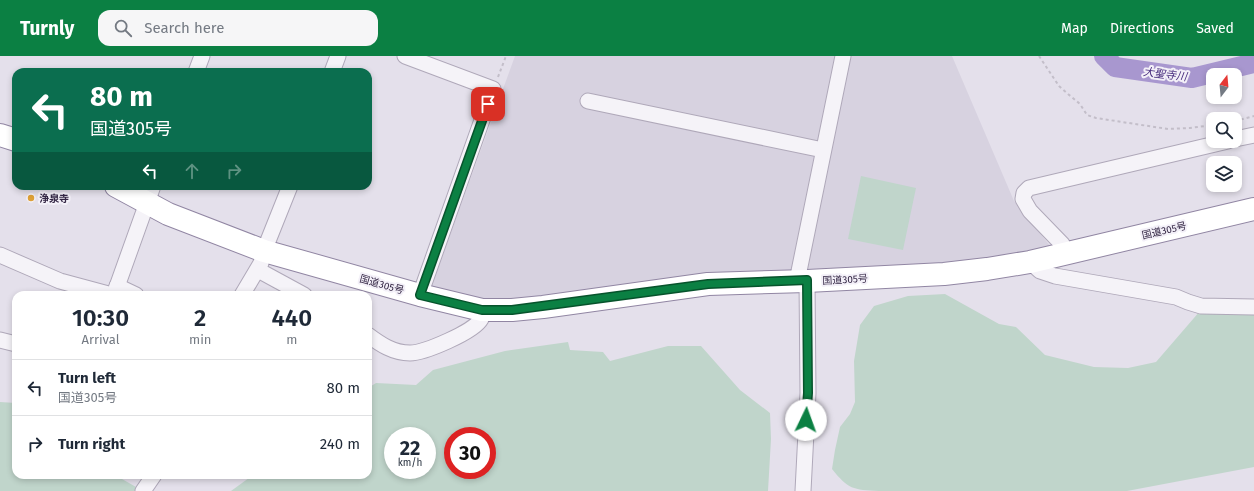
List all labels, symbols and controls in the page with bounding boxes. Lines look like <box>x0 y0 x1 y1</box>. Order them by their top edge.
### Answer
search box <box>98 10 378 46</box>
text: Turnly <box>20 17 74 40</box>
icon: search <box>112 17 134 39</box>
text: Search here <box>144 19 224 37</box>
text: Map <box>1061 20 1088 37</box>
text: Directions <box>1110 20 1174 37</box>
text: Saved <box>1196 20 1234 37</box>
water label: 大聖寺川 <box>1142 65 1189 84</box>
north arrow <box>1206 68 1242 104</box>
map controls <box>1206 68 1242 192</box>
text: 80 m <box>90 80 153 113</box>
icon: left <box>24 84 76 136</box>
pin <box>471 87 505 121</box>
icon: arrive <box>477 93 499 115</box>
button: search <box>1206 112 1242 148</box>
text: 国道305号 <box>90 118 172 140</box>
button: layers <box>1206 156 1242 192</box>
icon: left <box>139 160 161 182</box>
icon: ahead <box>181 160 203 182</box>
icon: right <box>223 160 245 182</box>
marker: 浄泉寺 <box>26 193 36 203</box>
place label: 浄泉寺 <box>39 193 69 205</box>
street label: 国道305号 <box>1141 220 1188 242</box>
street label: 国道305号 <box>358 273 405 297</box>
street label: 国道305号 <box>822 273 868 287</box>
text: 10:30 <box>72 304 129 332</box>
text: 2 <box>194 304 206 332</box>
text: 440 <box>271 304 312 332</box>
text: Arrival <box>81 332 120 347</box>
text: min <box>189 332 211 347</box>
text: m <box>286 332 297 347</box>
text: Turn left <box>58 369 116 387</box>
icon: left <box>24 377 46 399</box>
text: 80 m <box>327 379 360 397</box>
text: 国道305号 <box>58 390 117 405</box>
position arrow <box>785 399 827 441</box>
speed limit sign: 30 <box>444 427 496 479</box>
icon: right <box>24 433 46 455</box>
text: Turn right <box>58 435 125 453</box>
text: 240 m <box>320 435 360 453</box>
text: 22 <box>400 436 420 460</box>
text: km/h <box>398 457 422 469</box>

